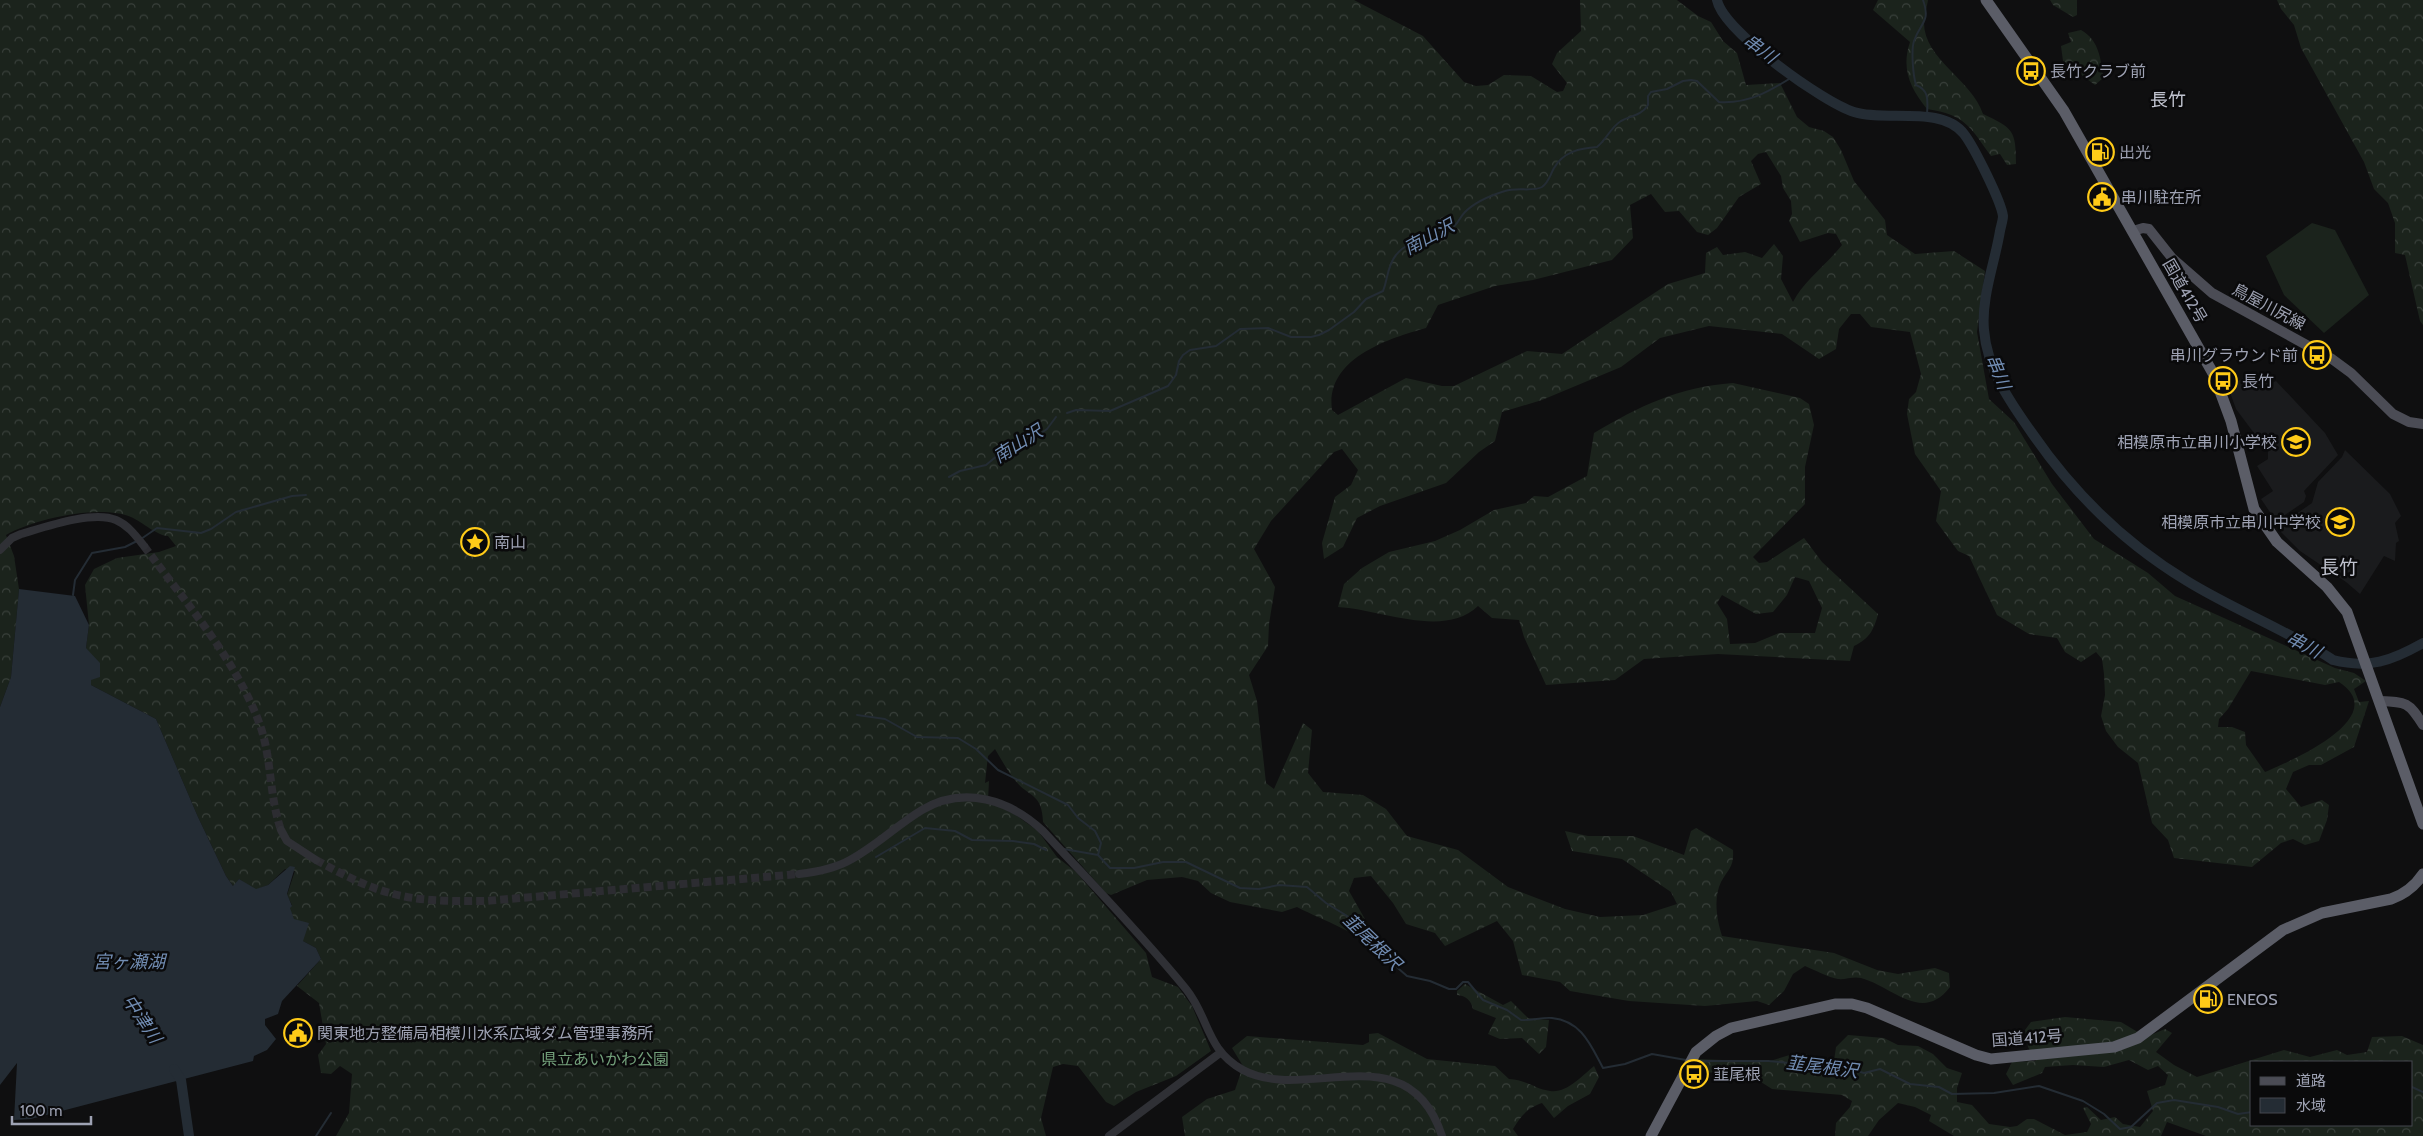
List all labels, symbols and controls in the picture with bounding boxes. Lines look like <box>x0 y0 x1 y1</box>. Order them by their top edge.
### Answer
water label: 串川 <box>1739 30 1783 70</box>
bus stop icon: 長竹クラブ前 <box>2016 56 2046 86</box>
place label: 長竹クラブ前 <box>2050 62 2146 81</box>
district label: 長竹 <box>2150 89 2186 111</box>
fuel station icon: 出光 <box>2085 137 2115 167</box>
place label: 出光 <box>2119 143 2151 162</box>
public building icon: 串川駐在所 <box>2087 182 2117 212</box>
place label: 串川駐在所 <box>2121 188 2201 207</box>
water label: 南山沢 <box>1400 214 1460 259</box>
street label: 国道412号 <box>2159 256 2211 326</box>
street label: 鳥屋川尻線 <box>2229 280 2309 334</box>
bus stop icon: 串川グラウンド前 <box>2302 340 2332 370</box>
place label: 串川グラウンド前 <box>2170 346 2298 365</box>
water label: 串川 <box>1981 351 2016 395</box>
bus stop icon: 長竹 <box>2208 366 2238 396</box>
place label: 長竹 <box>2242 372 2274 391</box>
water label: 南山沢 <box>989 419 1048 468</box>
school or university icon: 相模原市立串川小学校 <box>2281 427 2311 457</box>
place label: 相模原市立串川小学校 <box>2117 433 2277 452</box>
school or university icon: 相模原市立串川中学校 <box>2325 507 2355 537</box>
place label: 相模原市立串川中学校 <box>2161 513 2321 532</box>
place icon: 南山 <box>460 527 490 557</box>
place label: 南山 <box>494 533 526 552</box>
district label: 長竹 <box>2320 556 2358 579</box>
water label: 串川 <box>2283 627 2327 664</box>
water label: 韮尾根沢 <box>1338 909 1407 976</box>
water label: 宮ヶ瀬湖 <box>93 951 168 973</box>
fuel station icon: ENEOS <box>2193 984 2223 1014</box>
water label: 中津川 <box>118 990 167 1049</box>
place label: ENEOS <box>2227 990 2277 1009</box>
public building icon: 関東地方整備局相模川水系広域ダム管理事務所 <box>283 1018 313 1048</box>
place label: 関東地方整備局相模川水系広域ダム管理事務所 <box>317 1024 653 1043</box>
street label: 国道412号 <box>1991 1026 2063 1050</box>
park label: 県立あいかわ公園 <box>541 1050 669 1069</box>
water label: 韮尾根沢 <box>1785 1052 1861 1083</box>
bus stop icon: 韮尾根 <box>1679 1059 1709 1089</box>
legend <box>2250 1061 2413 1126</box>
place label: 韮尾根 <box>1713 1065 1761 1084</box>
text: 道路 <box>2296 1072 2326 1090</box>
scale bar <box>12 1094 91 1126</box>
text: 水域 <box>2296 1097 2326 1115</box>
text: 100 m <box>20 1102 62 1120</box>

